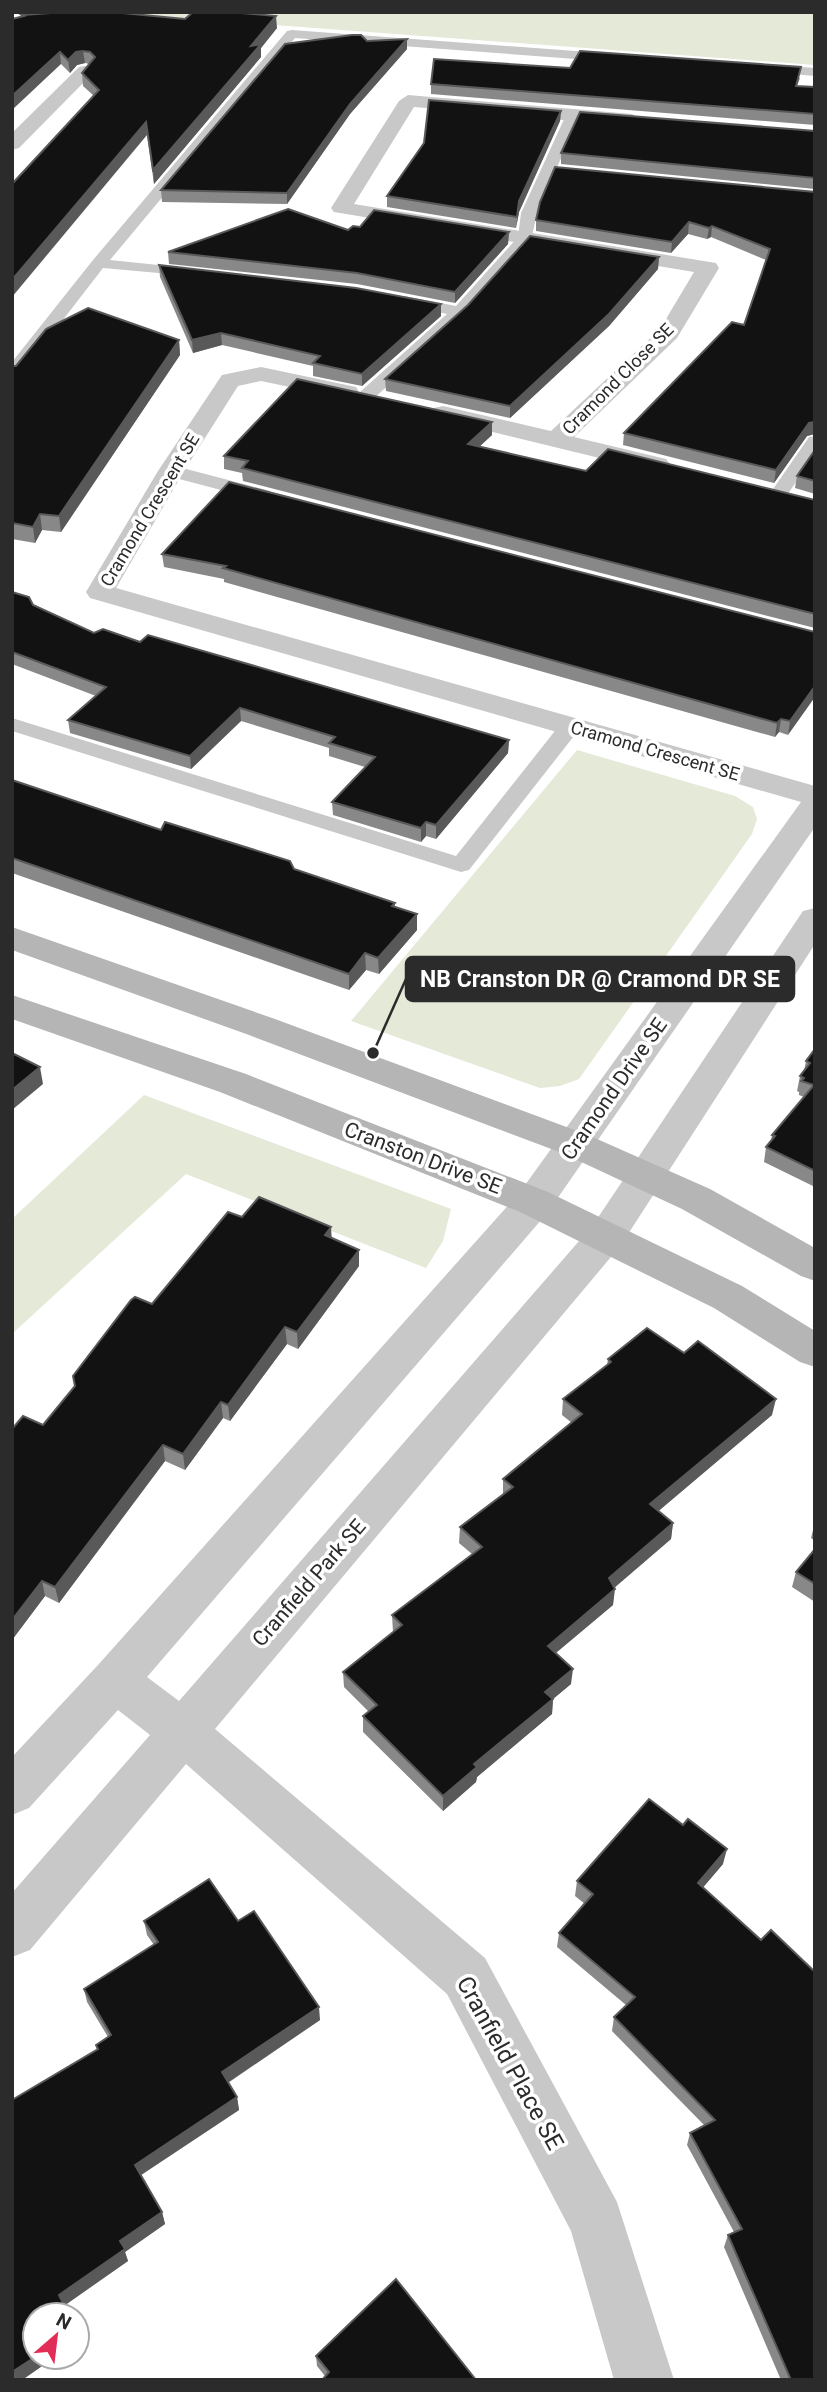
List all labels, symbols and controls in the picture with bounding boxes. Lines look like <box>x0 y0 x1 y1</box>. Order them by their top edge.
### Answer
street label: Cramond Close SE <box>558 319 678 439</box>
street label: Cramond Crescent SE <box>96 430 204 590</box>
street label: Cramond Crescent SE <box>568 716 742 785</box>
callout: NB Cranston DR @ Cramond DR SE <box>406 957 794 1001</box>
text: NB Cranston DR @ Cramond DR SE <box>420 966 780 993</box>
street label: Cramond Drive SE <box>556 1013 672 1165</box>
street label: Cranston Drive SE <box>341 1117 505 1199</box>
street label: Cranfield Park SE <box>247 1515 371 1651</box>
street label: Cranfield Place SE <box>451 1971 569 2155</box>
north arrow <box>21 2301 91 2371</box>
text: N <box>52 2308 75 2335</box>

